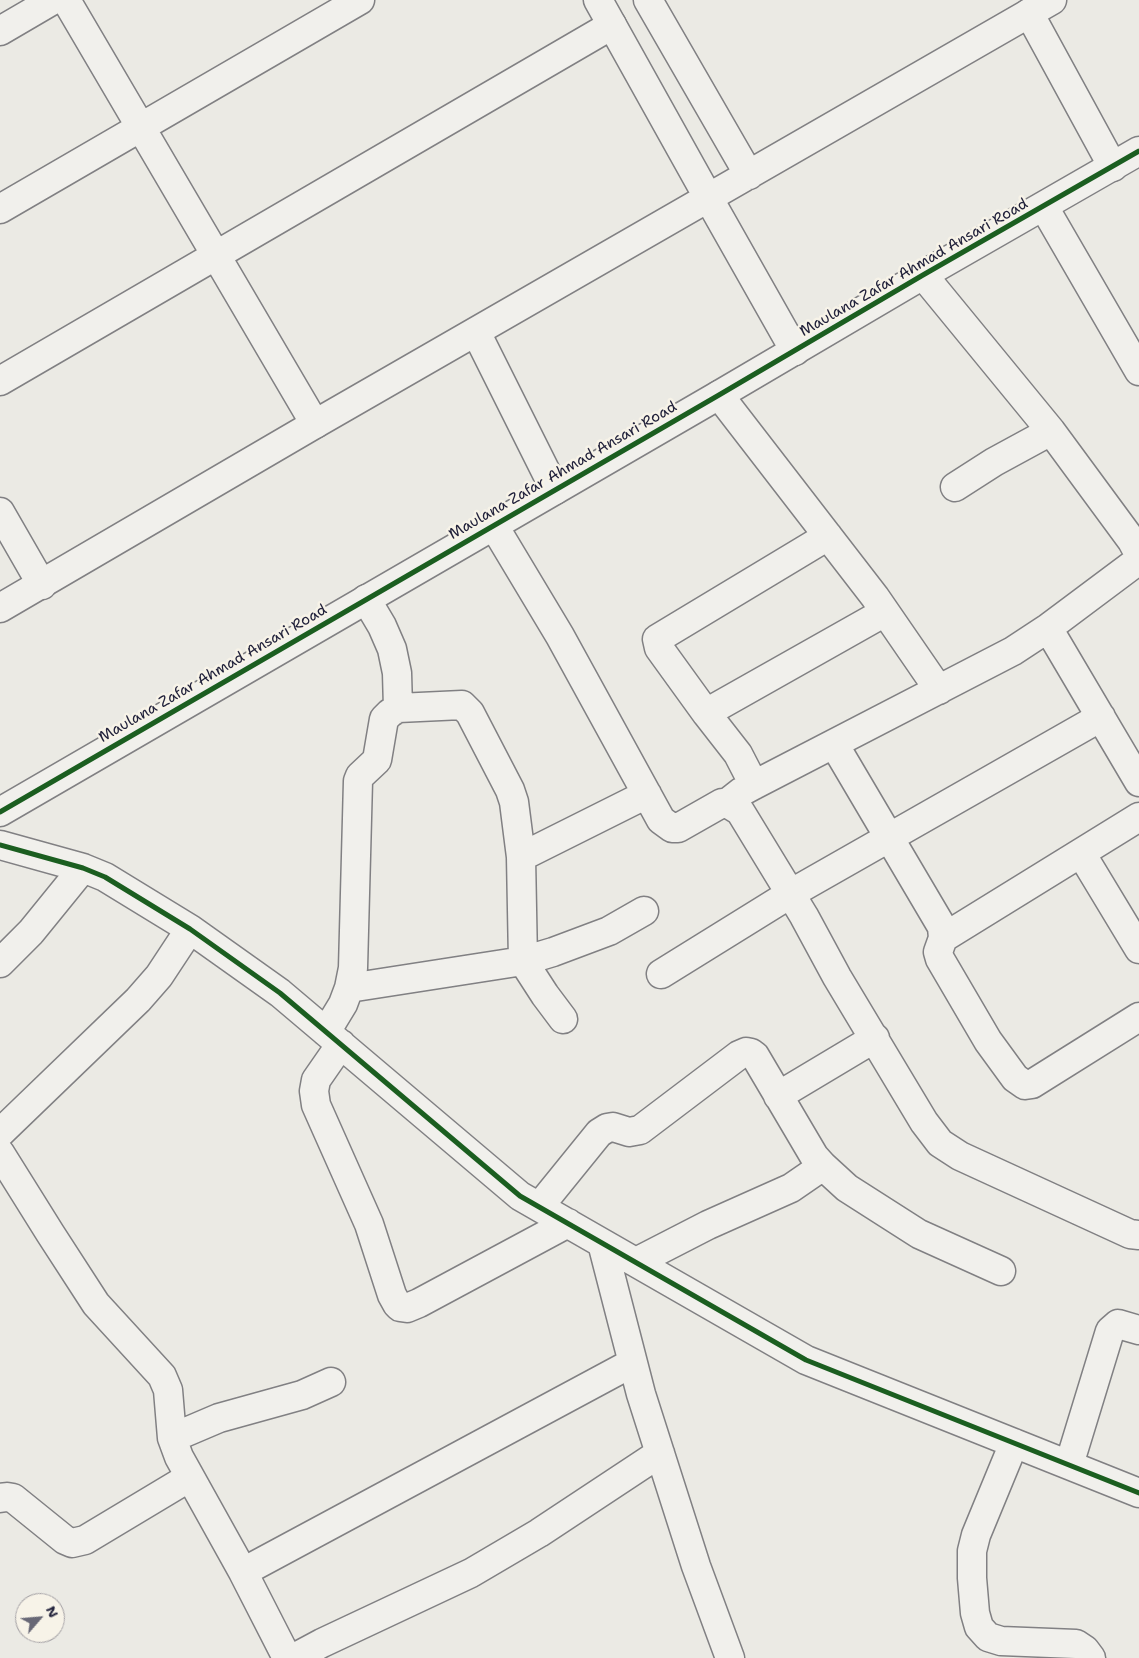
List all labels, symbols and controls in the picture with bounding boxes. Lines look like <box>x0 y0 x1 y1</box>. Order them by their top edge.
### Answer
street label: Maulana Zafar Ahmad Ansari Road <box>797 195 1031 341</box>
street label: Maulana Zafar Ahmad Ansari Road <box>446 398 680 544</box>
street label: Maulana Zafar Ahmad Ansari Road <box>96 601 330 747</box>
north arrow <box>15 1593 65 1643</box>
text: N <box>42 1603 63 1621</box>

